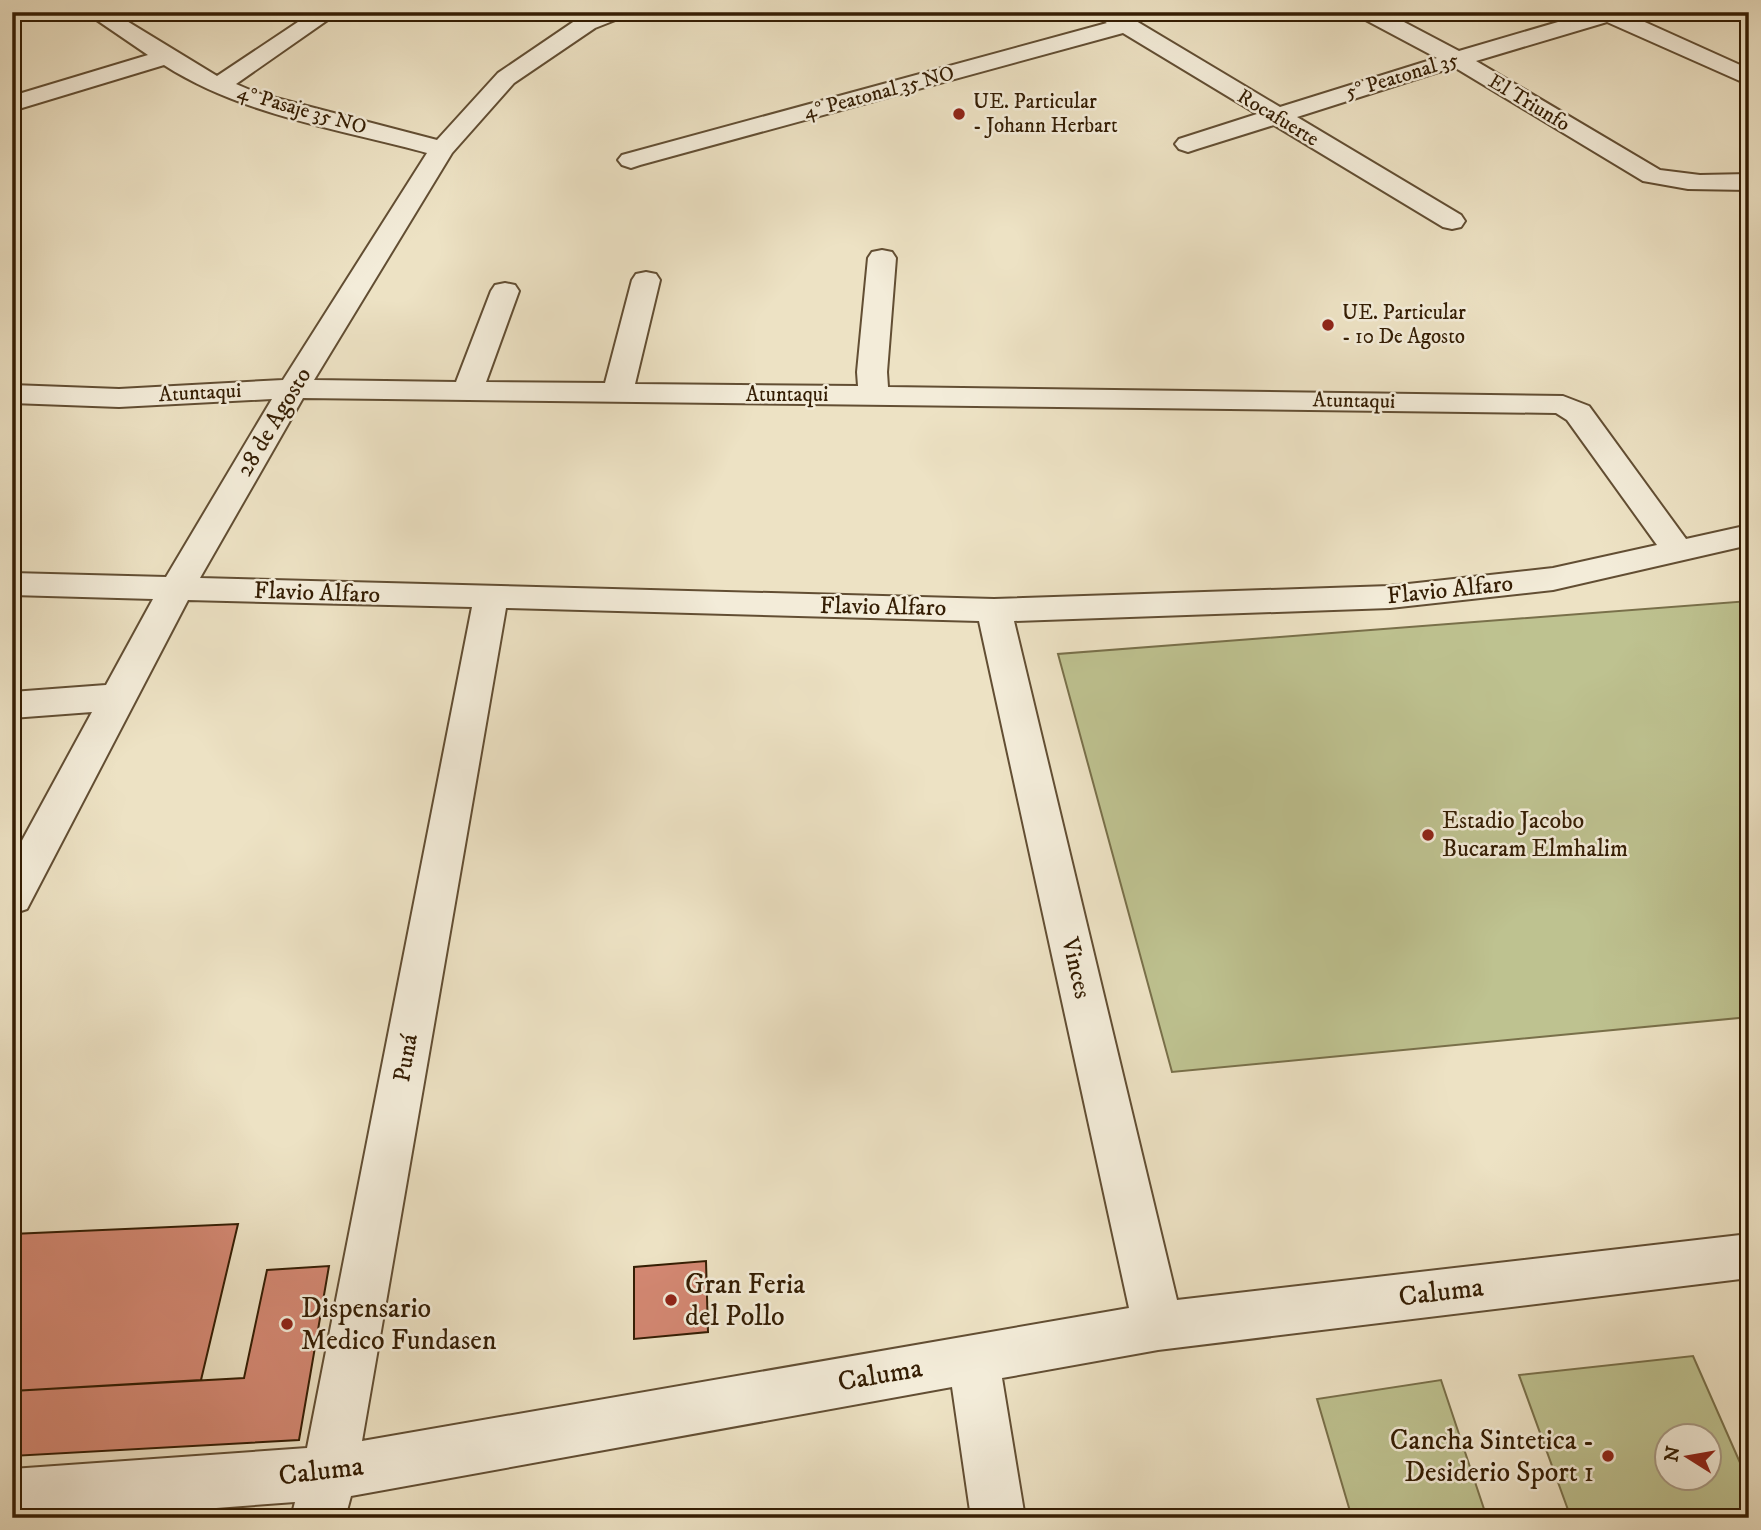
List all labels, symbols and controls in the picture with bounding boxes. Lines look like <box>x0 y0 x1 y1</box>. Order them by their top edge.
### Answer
street label: 5° Peatonal 35 <box>1342 46 1462 106</box>
street label: 4° Peatonal 35 NO <box>801 60 957 126</box>
street label: El Triunfo <box>1484 69 1574 137</box>
street label: 4° Pasaje 35 NO <box>234 79 370 141</box>
street label: Rocafuerte <box>1232 83 1324 153</box>
place label: UE. Particular - Johann Herbart <box>973 89 1118 139</box>
marker: UE. Particular - Johann Herbart <box>951 106 967 122</box>
place label: UE. Particular - 10 De Agosto <box>1342 300 1466 350</box>
marker: UE. Particular - 10 De Agosto <box>1320 317 1336 333</box>
street label: 28 de Agosto <box>230 362 318 482</box>
street label: Atuntaqui <box>158 378 242 408</box>
street label: Atuntaqui <box>746 382 828 408</box>
street label: Atuntaqui <box>1312 387 1396 415</box>
street label: Flavio Alfaro <box>1386 568 1514 612</box>
street label: Flavio Alfaro <box>253 576 381 610</box>
street label: Flavio Alfaro <box>819 591 947 623</box>
place label: Estadio Jacobo Bucaram Elmhalim <box>1442 806 1628 864</box>
marker: Estadio Jacobo Bucaram Elmhalim <box>1420 827 1436 843</box>
street label: Vinces <box>1054 933 1098 1002</box>
street label: Puná <box>387 1031 425 1084</box>
place label: Gran Feria del Pollo <box>685 1267 805 1334</box>
street label: Caluma <box>1397 1269 1486 1315</box>
place label: Dispensario Medico Fundasen <box>301 1291 497 1358</box>
marker: Gran Feria del Pollo <box>663 1292 679 1308</box>
marker: Dispensario Medico Fundasen <box>279 1316 295 1332</box>
street label: Caluma <box>835 1350 925 1400</box>
north arrow <box>1652 1422 1722 1492</box>
place label: Cancha Sintetica - Desiderio Sport 1 <box>1390 1423 1594 1490</box>
text: N <box>1660 1444 1686 1464</box>
street label: Caluma <box>277 1448 366 1494</box>
marker: Cancha Sintetica - Desiderio Sport 1 <box>1600 1448 1616 1464</box>

